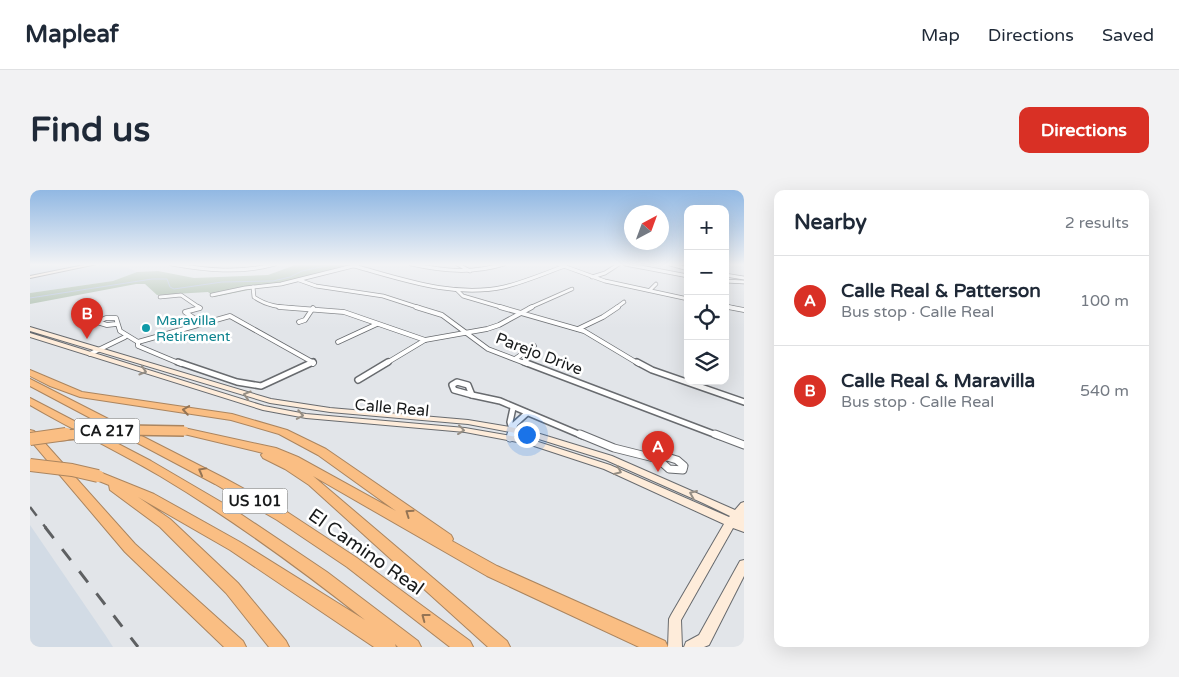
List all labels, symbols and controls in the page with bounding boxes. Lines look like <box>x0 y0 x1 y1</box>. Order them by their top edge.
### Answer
text: Mapleaf <box>25 20 119 49</box>
text: Map <box>921 24 960 46</box>
text: Directions <box>988 24 1074 46</box>
text: Saved <box>1102 24 1154 46</box>
button: Directions <box>1019 107 1149 153</box>
text: Find us <box>30 109 150 151</box>
north arrow <box>624 205 669 250</box>
map controls <box>684 205 729 385</box>
button: + <box>684 205 729 250</box>
text: Nearby <box>794 210 867 235</box>
text: 2 results <box>1065 213 1129 233</box>
button: − <box>684 250 729 295</box>
text: Calle Real & Patterson <box>841 280 1041 302</box>
text: A <box>804 291 816 311</box>
text: 100 m <box>1080 291 1129 311</box>
button: locate <box>684 295 729 340</box>
pin: B <box>71 298 103 339</box>
text: Bus stop · Calle Real <box>841 302 994 322</box>
place label: Maravilla Retirement <box>156 312 231 345</box>
marker: Maravilla Retirement <box>140 322 152 334</box>
street label: Parejo Drive <box>493 328 585 380</box>
button: layers <box>684 340 729 385</box>
one-way arrow <box>139 365 147 375</box>
text: Calle Real & Maravilla <box>841 370 1035 392</box>
text: B <box>804 381 816 401</box>
text: 540 m <box>1080 381 1129 401</box>
one-way arrow <box>244 390 252 400</box>
text: Bus stop · Calle Real <box>841 392 994 412</box>
street label: Calle Real <box>354 395 430 421</box>
one-way arrow <box>182 405 190 416</box>
one-way arrow <box>295 409 304 419</box>
road number: CA 217 <box>74 418 140 444</box>
your location <box>514 422 540 448</box>
one-way arrow <box>458 424 466 435</box>
pin: A <box>642 431 674 472</box>
one-way arrow <box>613 465 622 475</box>
one-way arrow <box>198 467 207 477</box>
road number: US 101 <box>222 488 288 514</box>
one-way arrow <box>689 490 698 501</box>
street label: El Camino Real <box>304 504 428 600</box>
one-way arrow <box>405 510 415 519</box>
one-way arrow <box>422 615 431 623</box>

